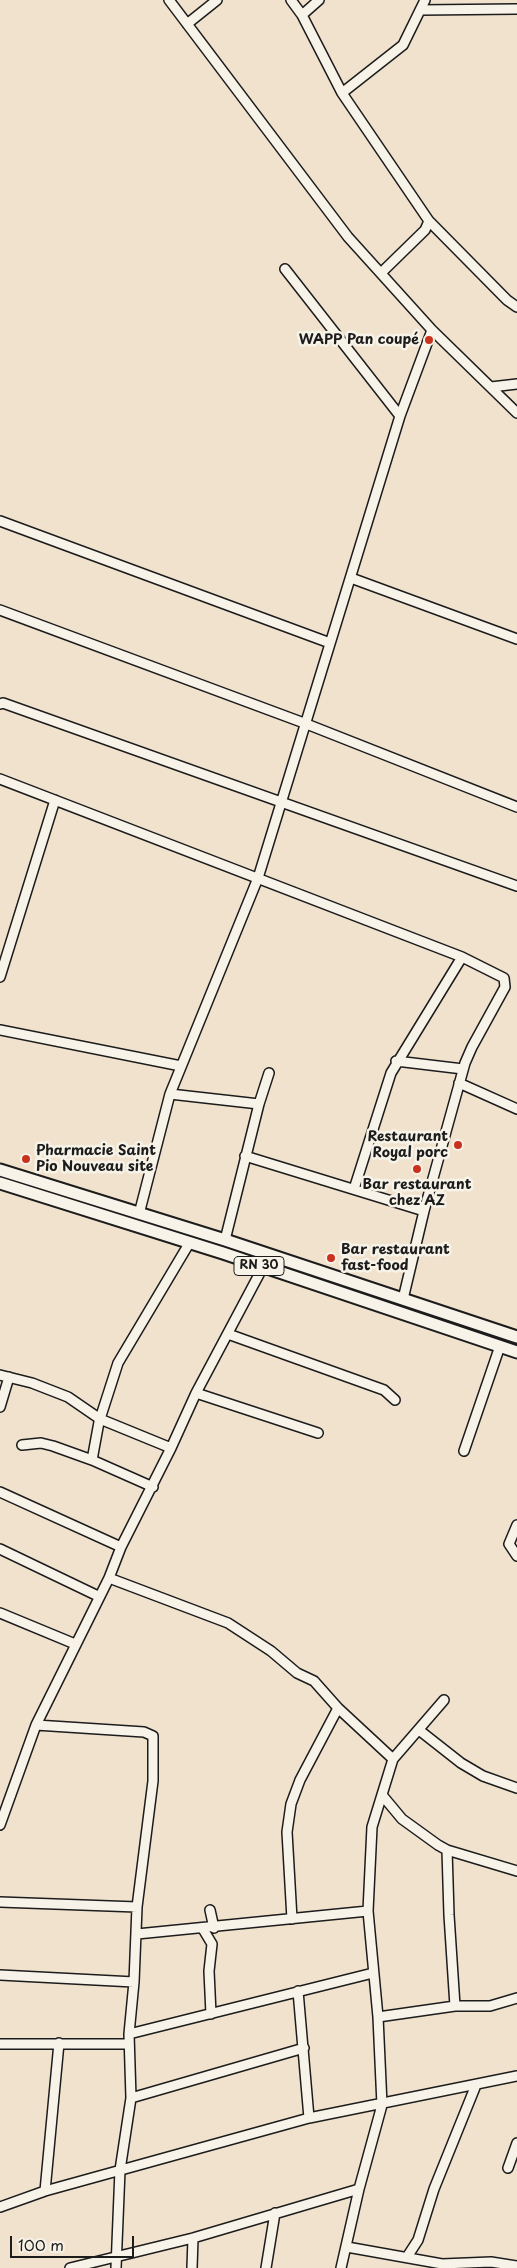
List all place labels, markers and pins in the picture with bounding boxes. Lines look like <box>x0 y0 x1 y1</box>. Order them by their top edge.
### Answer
place label: WAPP Pan coupé <box>299 332 419 348</box>
marker: WAPP Pan coupé <box>423 334 435 346</box>
place label: Restaurant Royal porc <box>368 1129 448 1162</box>
marker: Restaurant Royal porc <box>452 1139 464 1151</box>
place label: Pharmacie Saint Pio Nouveau site <box>36 1143 156 1176</box>
marker: Pharmacie Saint Pio Nouveau site <box>20 1153 32 1165</box>
marker: Bar restaurant chez AZ <box>411 1163 423 1175</box>
place label: Bar restaurant chez AZ <box>363 1177 471 1210</box>
place label: Bar restaurant fast-food <box>341 1242 450 1274</box>
marker: Bar restaurant fast-food <box>325 1252 337 1264</box>

